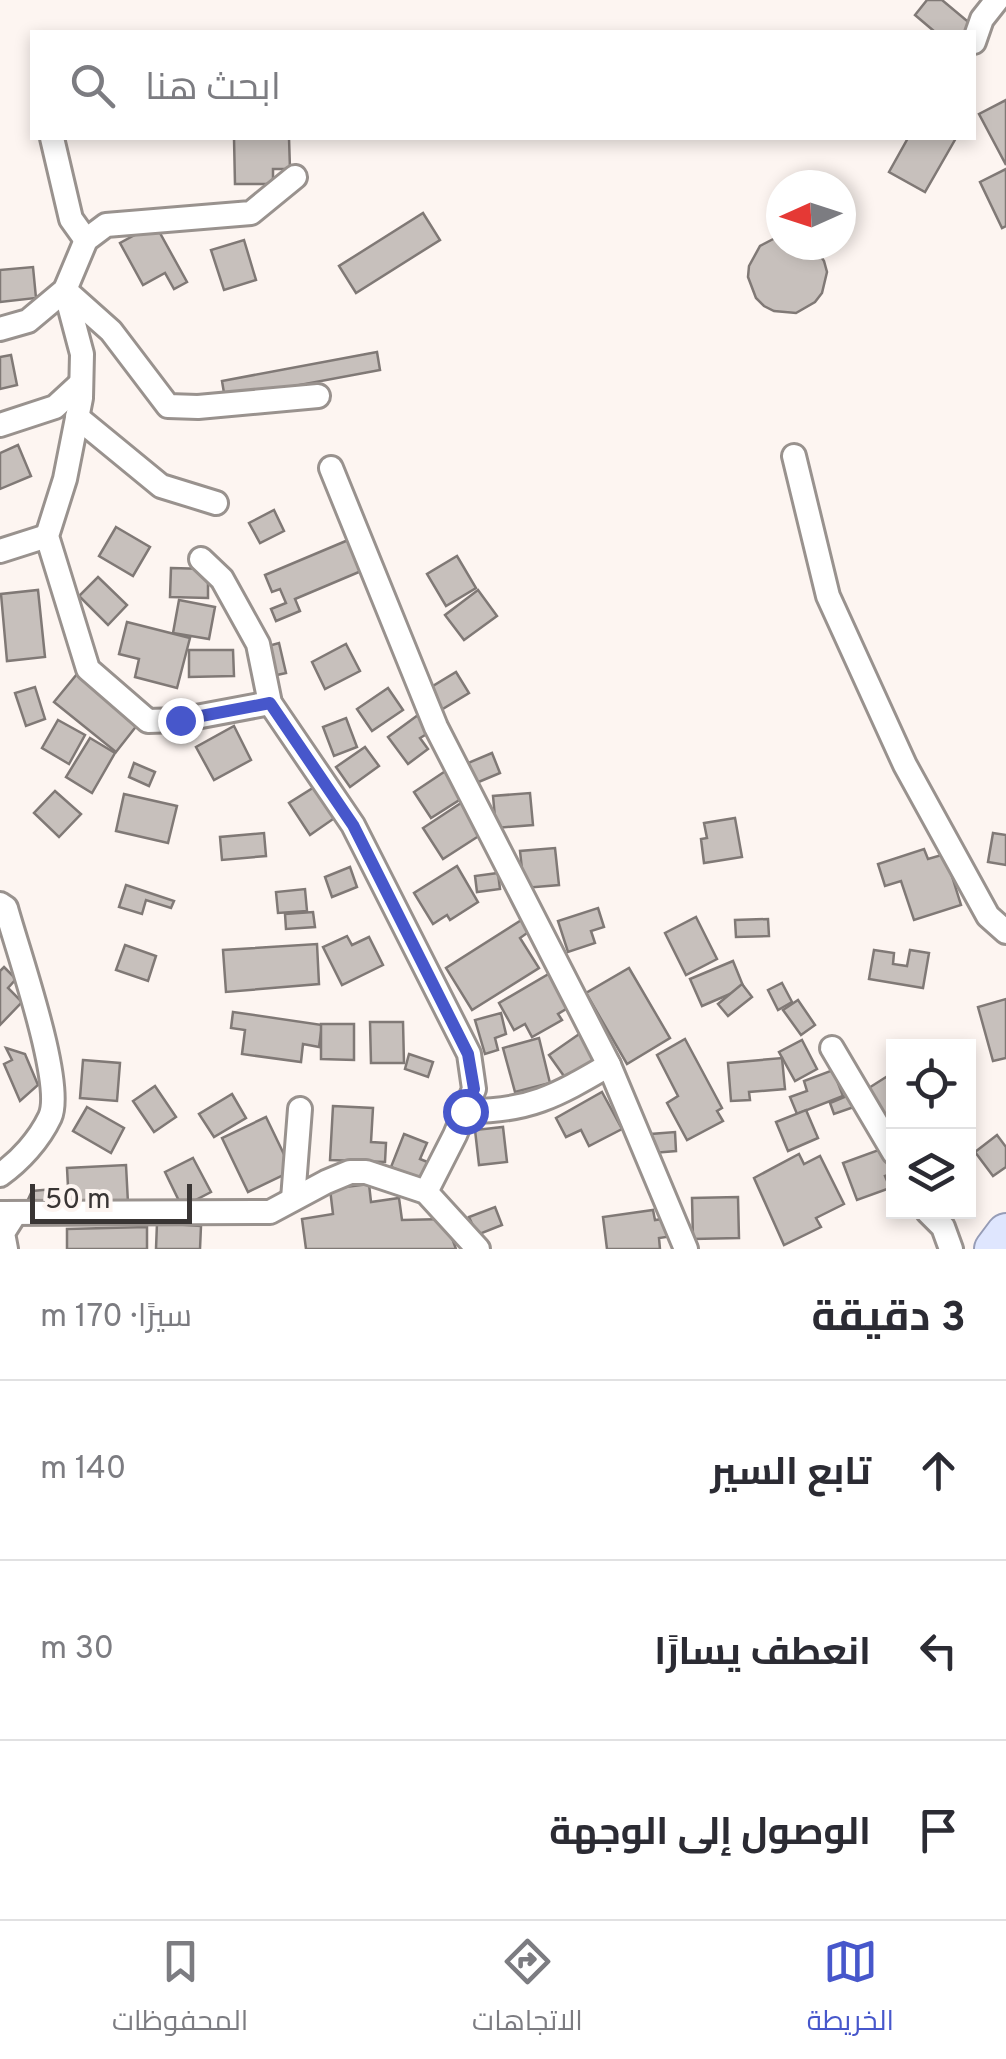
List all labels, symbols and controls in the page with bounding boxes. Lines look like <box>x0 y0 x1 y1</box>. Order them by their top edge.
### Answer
search box <box>30 30 976 140</box>
icon: search <box>65 58 120 113</box>
text: ابحث هنا <box>145 65 281 114</box>
north arrow <box>766 170 856 260</box>
route end <box>158 698 204 744</box>
map controls <box>886 1039 976 1219</box>
button: locate <box>886 1039 976 1129</box>
route start <box>443 1089 489 1135</box>
button: layers <box>886 1129 976 1219</box>
scale bar <box>30 1179 192 1224</box>
text: 50 m <box>45 1183 111 1219</box>
text: 3 دقيقة <box>812 1293 966 1346</box>
text: سيرًا · 170 m <box>40 1298 192 1338</box>
icon: ahead <box>911 1443 966 1498</box>
text: 140 m <box>40 1450 126 1490</box>
text: تابع السير <box>710 1450 871 1499</box>
icon: left <box>911 1623 966 1678</box>
text: 30 m <box>40 1630 114 1670</box>
text: انعطف يسارًا <box>654 1630 871 1679</box>
icon: arrive <box>911 1803 966 1858</box>
text: الوصول إلى الوجهة <box>549 1810 871 1859</box>
tab: المحفوظات <box>112 1934 248 2046</box>
tab: الاتجاهات <box>472 1934 583 2046</box>
tab: الخريطة <box>807 1934 894 2046</box>

